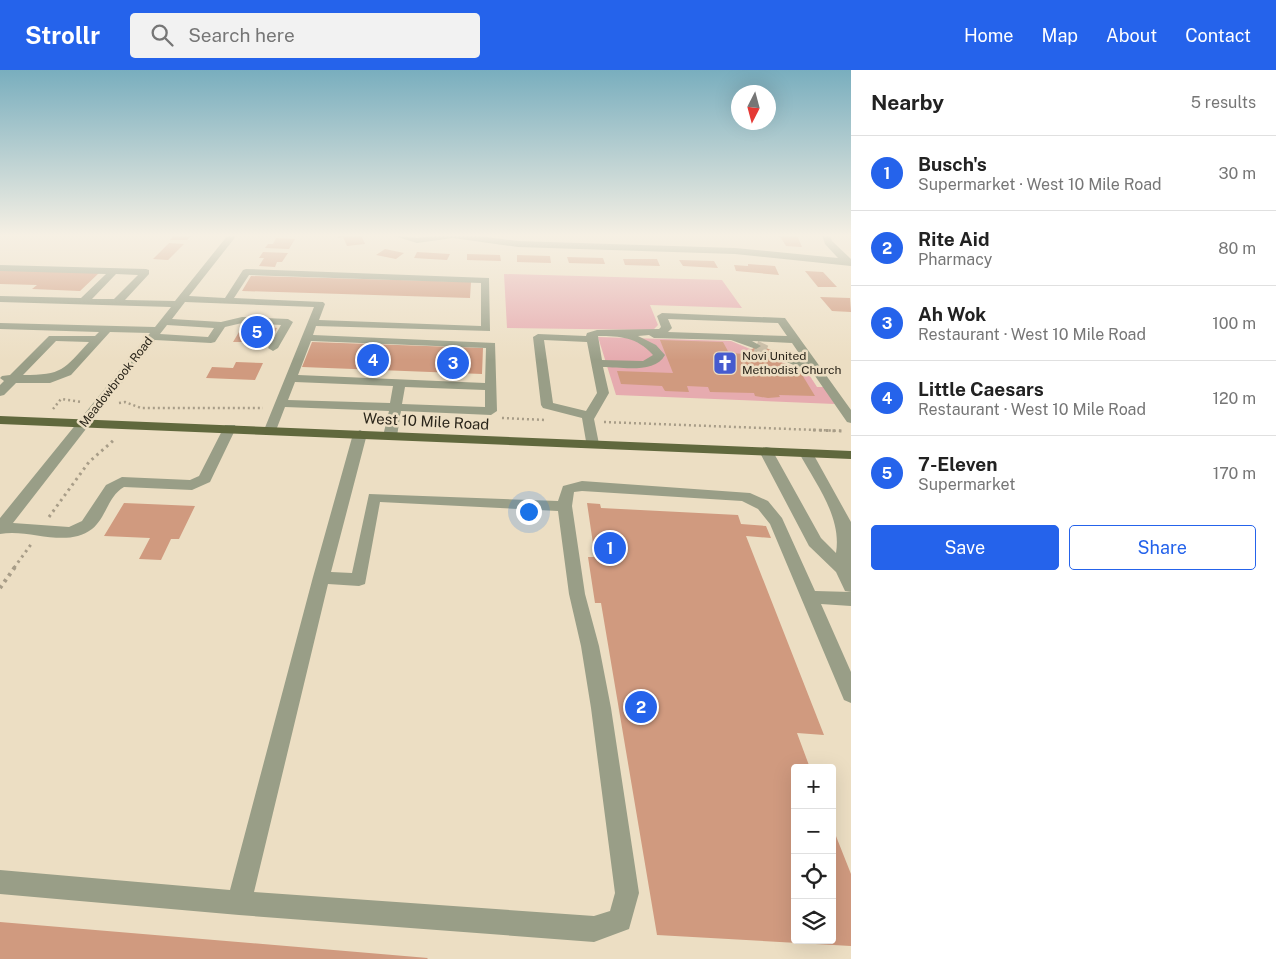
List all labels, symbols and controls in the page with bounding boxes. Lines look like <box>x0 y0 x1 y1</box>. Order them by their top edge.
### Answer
search box <box>130 13 480 58</box>
text: Strollr <box>25 21 100 49</box>
icon: search <box>148 21 176 49</box>
text: Search here <box>188 24 295 46</box>
text: Home <box>964 25 1014 46</box>
text: Map <box>1042 25 1078 46</box>
text: About <box>1106 25 1157 46</box>
text: Contact <box>1185 25 1251 46</box>
north arrow <box>731 85 776 130</box>
text: Nearby <box>871 90 944 115</box>
text: 5 results <box>1191 93 1256 112</box>
text: Busch's <box>918 153 987 175</box>
text: 1 <box>884 164 890 183</box>
text: 30 m <box>1219 164 1256 183</box>
text: Supermarket · West 10 Mile Road <box>918 175 1162 194</box>
text: Rite Aid <box>918 228 989 250</box>
text: 2 <box>882 239 892 258</box>
text: 80 m <box>1218 239 1256 258</box>
text: Pharmacy <box>918 250 992 269</box>
text: Ah Wok <box>918 303 986 325</box>
pin: 5 <box>241 313 273 351</box>
text: 3 <box>882 314 892 333</box>
text: 100 m <box>1212 314 1256 333</box>
text: Restaurant · West 10 Mile Road <box>918 325 1146 344</box>
street label: Meadowbrook Road <box>76 334 156 430</box>
pin: 4 <box>357 341 389 379</box>
pin: 3 <box>437 344 469 382</box>
place label: Novi United Methodist Church <box>742 349 841 377</box>
church icon: Novi United Methodist Church <box>712 350 738 376</box>
text: Little Caesars <box>918 378 1044 400</box>
text: 4 <box>882 389 892 408</box>
text: 120 m <box>1212 389 1256 408</box>
text: Restaurant · West 10 Mile Road <box>918 400 1146 419</box>
street label: West 10 Mile Road <box>362 409 490 433</box>
text: 7-Eleven <box>918 453 997 475</box>
text: 5 <box>882 464 892 483</box>
text: 170 m <box>1213 464 1256 483</box>
text: Supermarket <box>918 475 1015 494</box>
your location <box>516 499 542 525</box>
button: Save <box>871 525 1059 570</box>
button: Share <box>1069 525 1256 570</box>
pin: 1 <box>594 529 626 567</box>
pin: 2 <box>625 688 657 726</box>
map controls <box>791 764 836 944</box>
button: + <box>791 764 836 809</box>
button: − <box>791 809 836 854</box>
button: locate <box>791 854 836 899</box>
button: layers <box>791 899 836 944</box>

